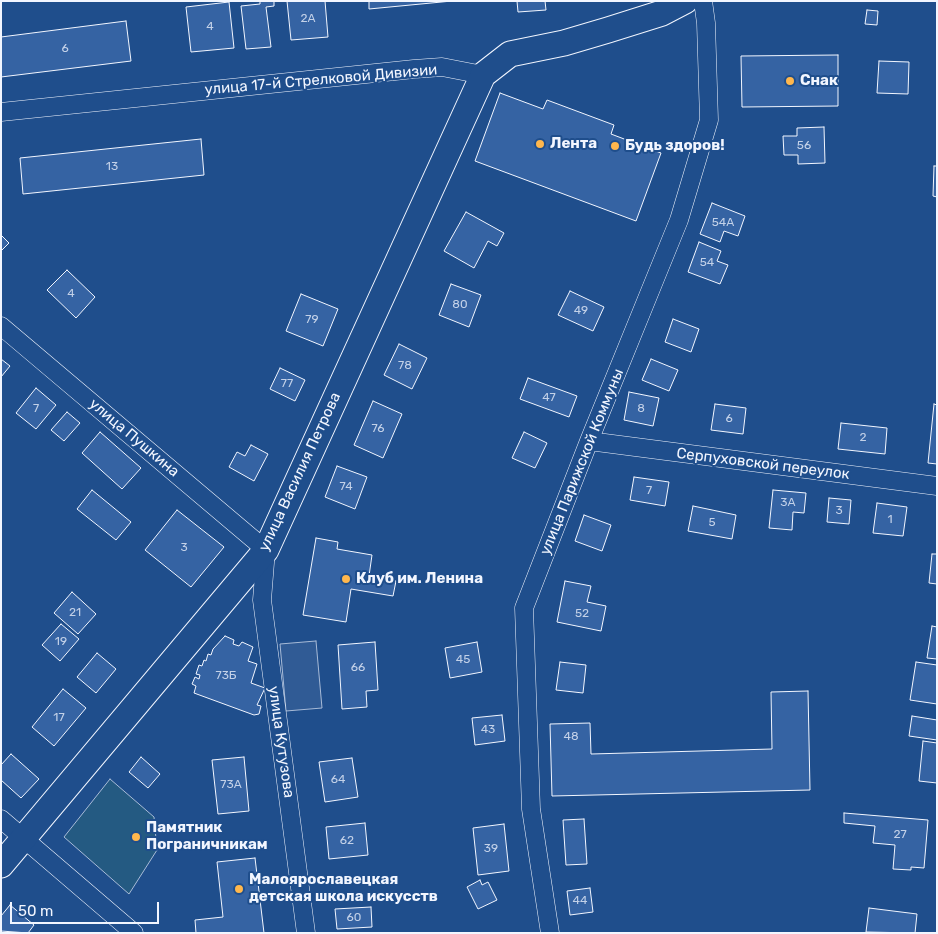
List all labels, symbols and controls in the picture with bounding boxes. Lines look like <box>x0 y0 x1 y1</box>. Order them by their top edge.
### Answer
house number: 2А <box>300 12 316 26</box>
house number: 4 <box>206 20 214 34</box>
house number: 6 <box>61 42 69 56</box>
street label: улица 17-й Стрелковой Дивизии <box>204 61 438 99</box>
place label: Снак <box>800 72 838 90</box>
marker: Снак <box>784 75 796 87</box>
place label: Лента <box>550 135 597 153</box>
place label: Будь здоров! <box>625 137 725 155</box>
marker: Лента <box>534 138 546 150</box>
house number: 56 <box>797 139 811 153</box>
marker: Будь здоров! <box>609 140 621 152</box>
house number: 13 <box>106 160 118 174</box>
house number: 54А <box>712 216 734 230</box>
house number: 54 <box>700 256 714 270</box>
house number: 4 <box>67 287 75 301</box>
house number: 80 <box>452 298 468 312</box>
house number: 49 <box>574 304 588 318</box>
house number: 79 <box>305 313 319 327</box>
house number: 78 <box>398 359 412 373</box>
street label: улица Парижской Коммуны <box>536 366 628 558</box>
house number: 77 <box>281 377 293 391</box>
street label: улица Василия Петрова <box>255 390 345 554</box>
house number: 47 <box>542 391 556 405</box>
street label: улица Пушкина <box>85 395 183 481</box>
house number: 7 <box>33 402 39 416</box>
house number: 8 <box>637 402 645 416</box>
house number: 6 <box>725 412 733 426</box>
house number: 76 <box>371 422 385 436</box>
house number: 2 <box>859 431 867 445</box>
street label: Серпуховской переулок <box>675 444 851 484</box>
house number: 74 <box>339 480 353 494</box>
house number: 7 <box>646 484 652 498</box>
house number: 3А <box>780 496 796 510</box>
house number: 3 <box>835 504 843 518</box>
house number: 1 <box>887 513 893 527</box>
house number: 5 <box>708 516 716 530</box>
house number: 3 <box>180 541 188 555</box>
place label: Клуб им. Ленина <box>356 570 483 588</box>
marker: Клуб им. Ленина <box>340 573 352 585</box>
house number: 21 <box>69 606 81 620</box>
house number: 52 <box>575 607 589 621</box>
house number: 19 <box>55 635 67 649</box>
house number: 45 <box>456 653 470 667</box>
house number: 66 <box>351 661 365 675</box>
house number: 73Б <box>215 669 237 683</box>
street label: улица Кутузова <box>264 685 298 799</box>
house number: 17 <box>53 711 65 725</box>
house number: 43 <box>481 723 495 737</box>
house number: 48 <box>563 730 579 744</box>
house number: 64 <box>331 773 345 787</box>
house number: 73А <box>220 778 242 792</box>
place label: Памятник Пограничникам <box>146 819 268 854</box>
house number: 27 <box>893 828 907 842</box>
marker: Памятник Пограничникам <box>130 831 142 843</box>
house number: 62 <box>340 834 354 848</box>
house number: 39 <box>484 842 498 856</box>
place label: Малоярославецкая детская школа искусств <box>249 871 438 906</box>
marker: Малоярославецкая детская школа искусств <box>233 883 245 895</box>
scale bar <box>12 892 161 924</box>
house number: 44 <box>573 894 587 908</box>
text: 50 m <box>18 902 53 920</box>
house number: 60 <box>347 911 361 925</box>

